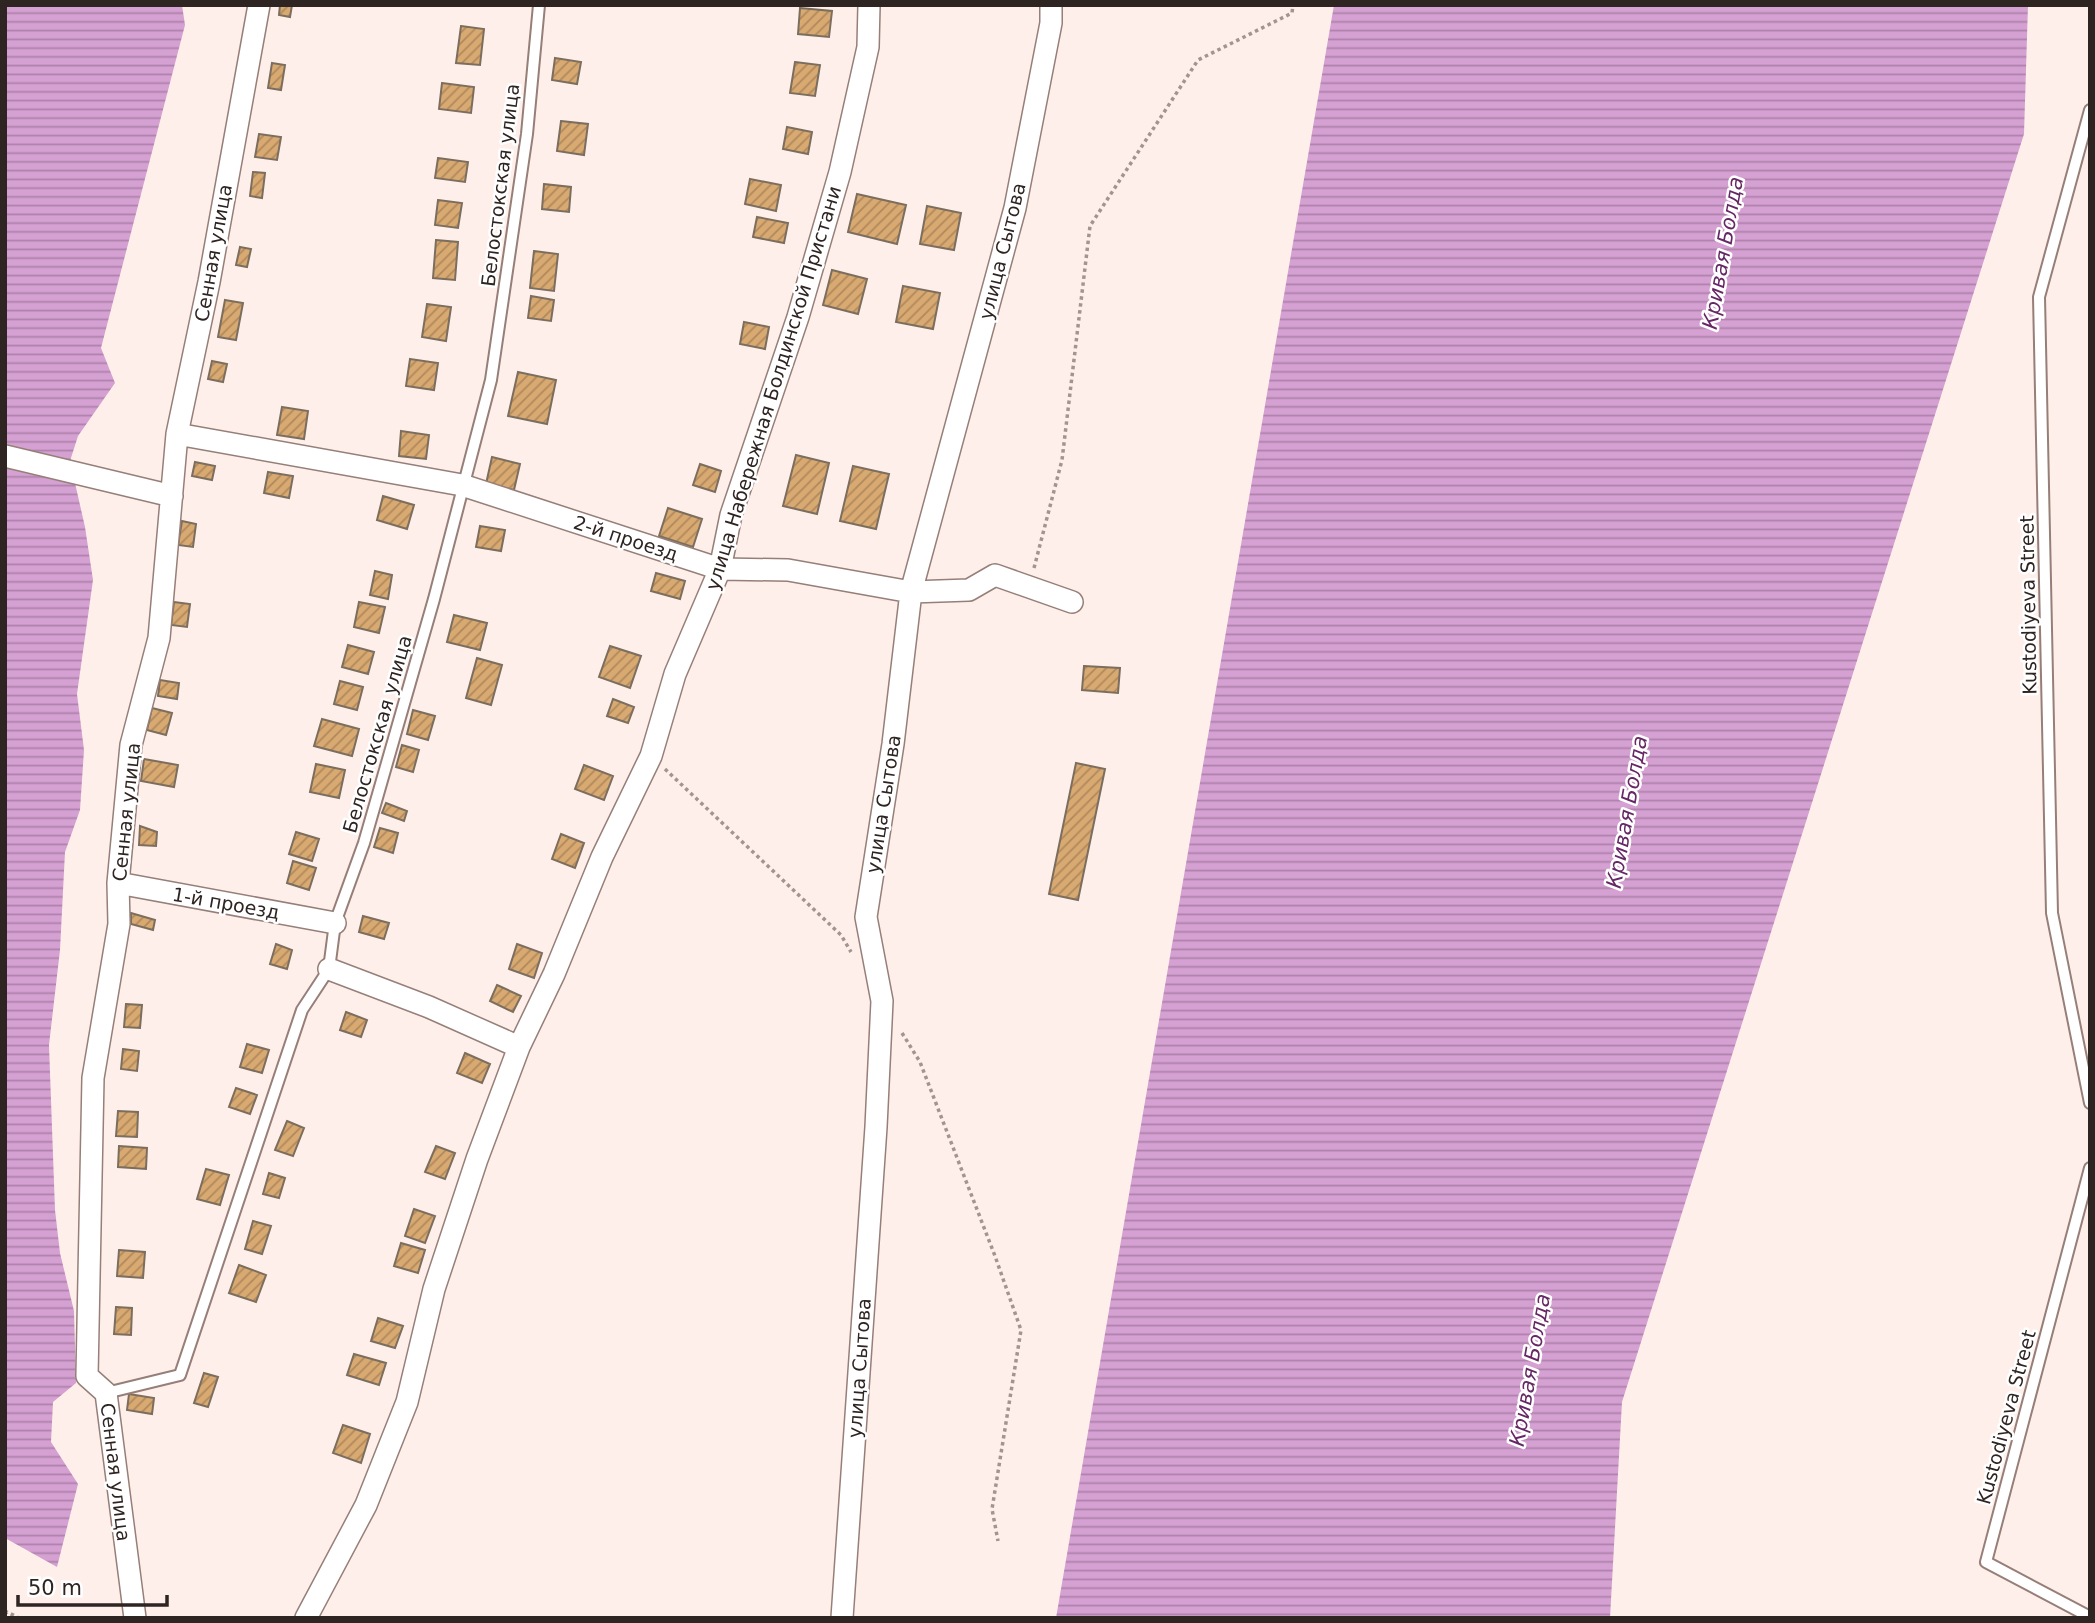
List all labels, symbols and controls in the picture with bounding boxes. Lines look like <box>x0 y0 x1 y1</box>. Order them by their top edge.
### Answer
street label: Белостокская улица <box>477 82 523 288</box>
water label: Кривая Болда <box>1698 175 1748 331</box>
street label: улица Сытова <box>974 180 1030 322</box>
street label: Сенная улица <box>190 183 236 323</box>
street label: улица Набережная Болдинской Пристани <box>701 183 845 593</box>
street label: 2-й проезд <box>571 511 681 565</box>
street label: Kustodiyeva Street <box>2015 515 2041 695</box>
street label: Белостокская улица <box>338 633 416 835</box>
street label: улица Сытова <box>861 733 905 875</box>
water label: Кривая Болда <box>1602 734 1652 890</box>
street label: Сенная улица <box>108 742 144 882</box>
street label: 1-й проезд <box>171 883 281 923</box>
water label: Кривая Болда <box>1505 1292 1555 1448</box>
street label: улица Сытова <box>843 1297 875 1439</box>
street label: Kustodiyeva Street <box>1972 1327 2040 1507</box>
street label: Сенная улица <box>97 1402 135 1542</box>
scale bar <box>18 1564 166 1608</box>
text: 50 m <box>28 1576 82 1600</box>

